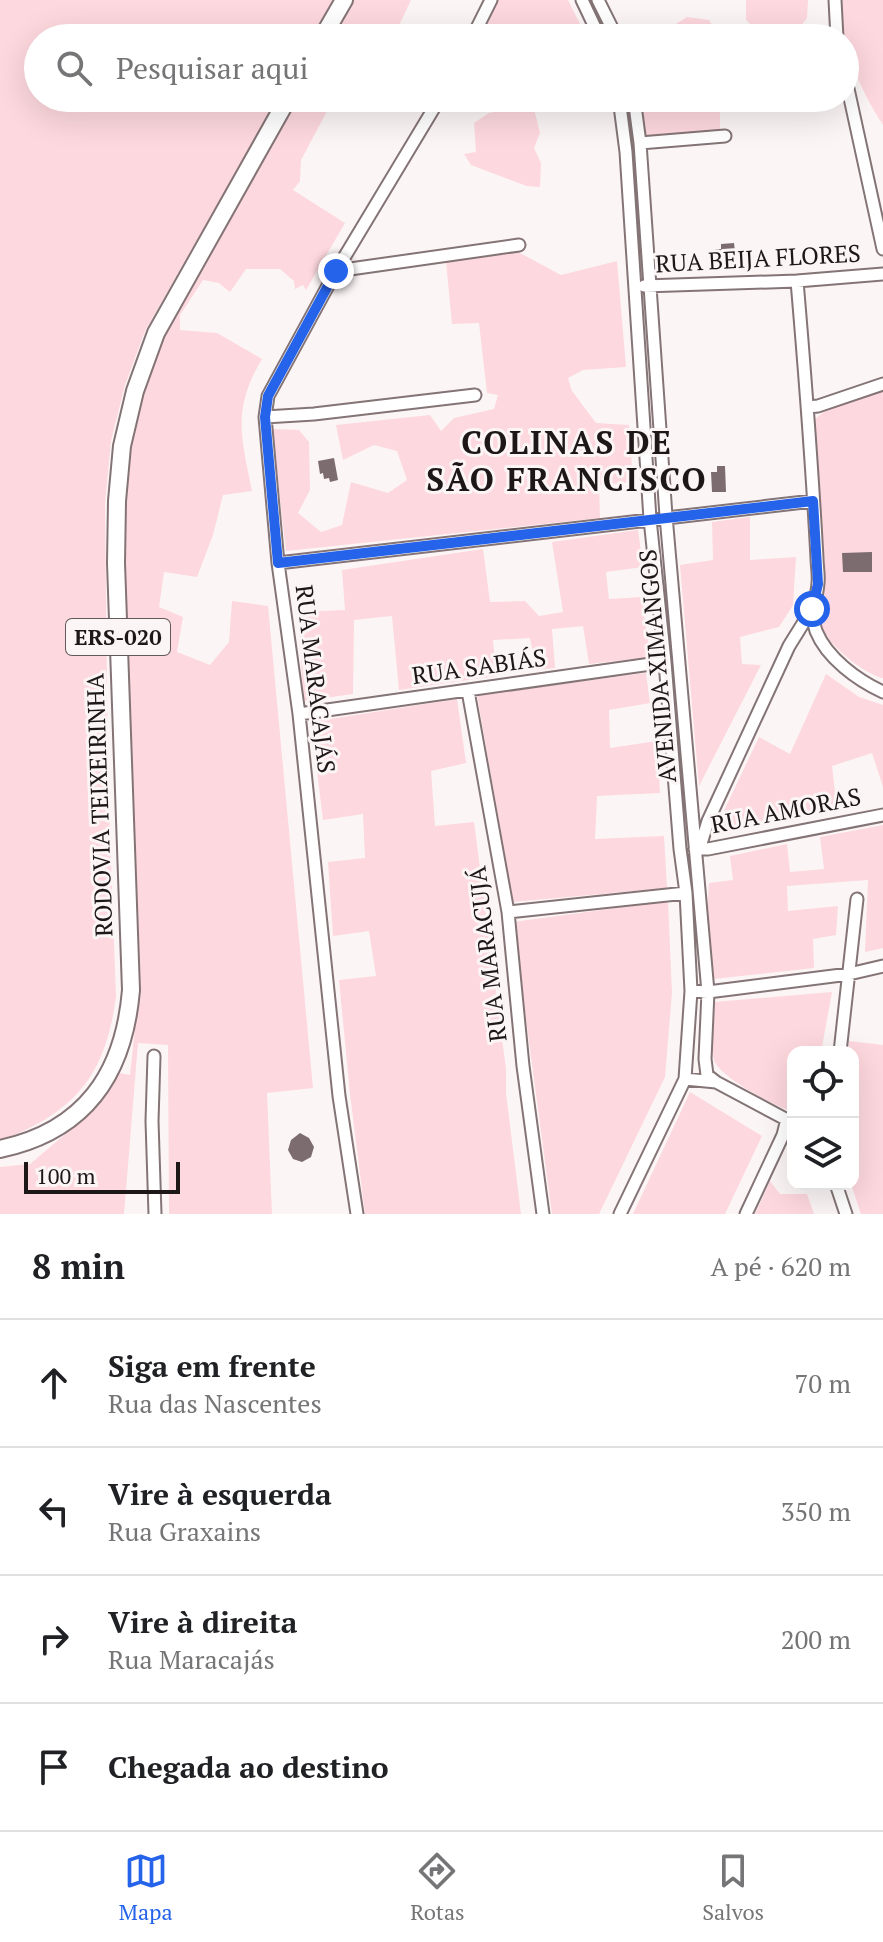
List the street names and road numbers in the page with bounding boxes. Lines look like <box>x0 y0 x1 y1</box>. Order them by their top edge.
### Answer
street label: RUA BEIJA FLORES <box>654 237 862 279</box>
street label: AVENIDA XIMANGOS <box>631 548 683 784</box>
street label: RUA MARACAJÁS <box>289 583 343 775</box>
road number: ERS-020 <box>66 619 170 655</box>
street label: RUA SABIÁS <box>410 641 548 691</box>
street label: RODOVIA TEIXEIRINHA <box>78 672 120 937</box>
street label: RUA AMORAS <box>708 780 864 840</box>
street label: RUA MARACUJÁ <box>460 864 514 1044</box>

